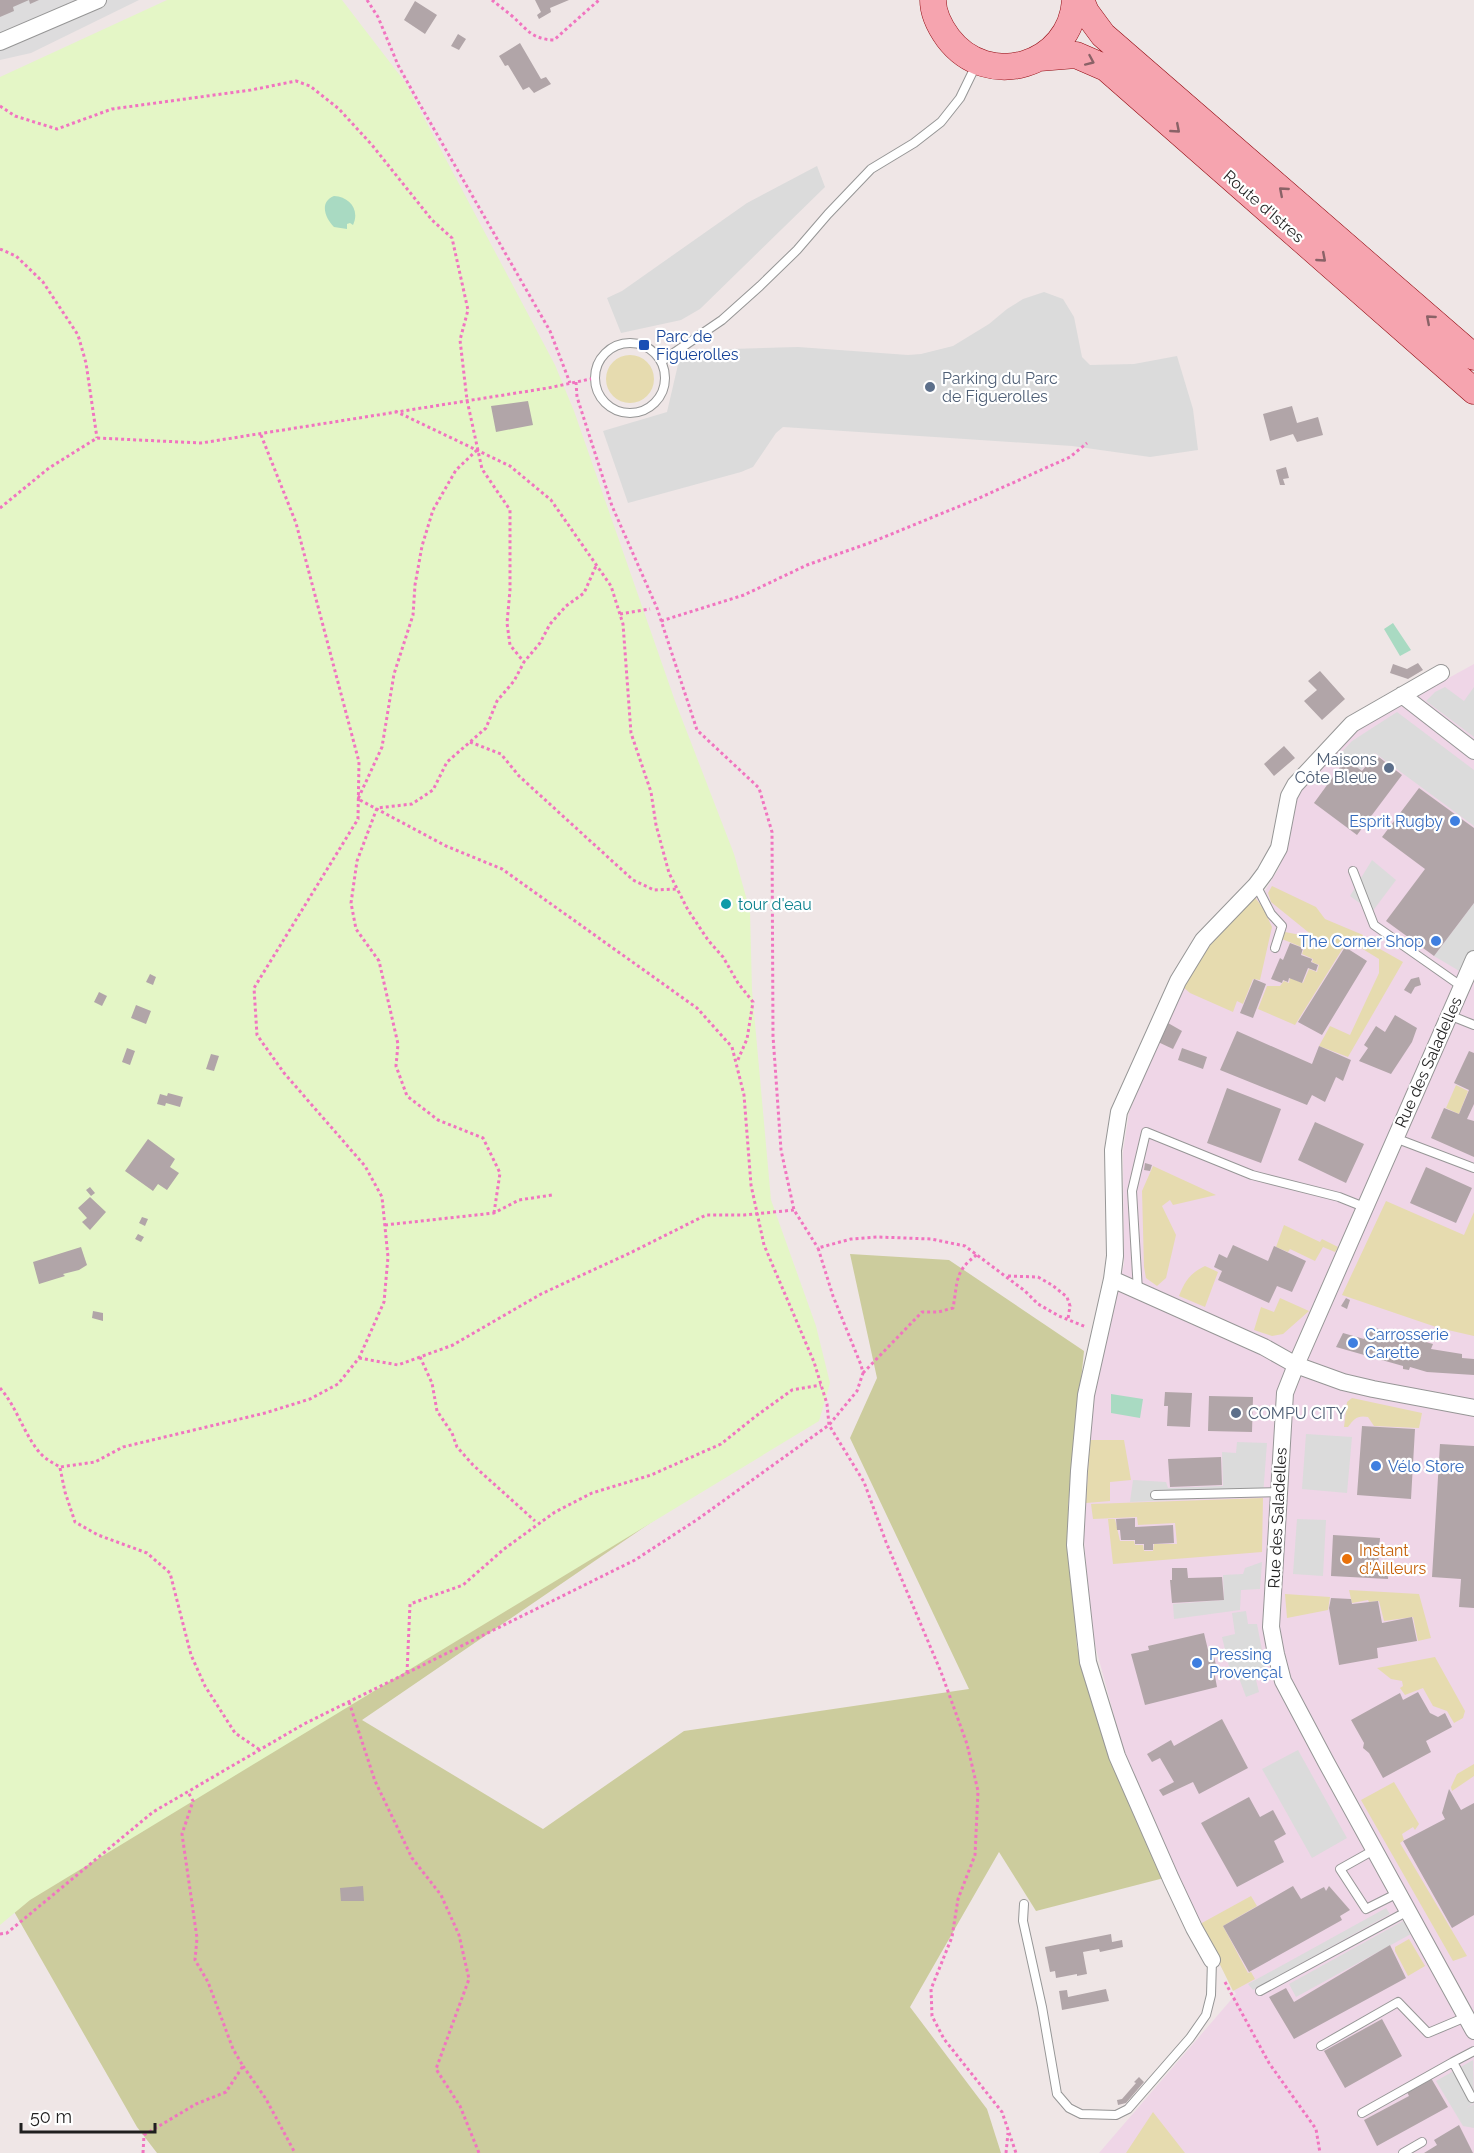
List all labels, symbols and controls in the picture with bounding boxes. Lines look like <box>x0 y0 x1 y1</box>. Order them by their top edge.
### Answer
one-way arrow <box>1083 53 1094 65</box>
one-way arrow <box>1169 122 1179 133</box>
street label: Route d'Istres <box>1220 166 1308 247</box>
one-way arrow <box>1279 187 1290 198</box>
one-way arrow <box>1315 251 1326 262</box>
one-way arrow <box>1426 315 1437 326</box>
place label: Parc de Figuerolles <box>656 327 739 364</box>
marker: Parc de Figuerolles <box>637 338 651 352</box>
place label: Parking du Parc de Figuerolles <box>942 369 1058 406</box>
marker: Parking du Parc de Figuerolles <box>923 380 937 394</box>
place label: Maisons Côte Bleue <box>1295 750 1377 787</box>
marker: Maisons Côte Bleue <box>1382 761 1396 775</box>
place label: Esprit Rugby <box>1349 812 1443 831</box>
marker: Esprit Rugby <box>1448 814 1462 828</box>
place label: tour d'eau <box>738 895 812 914</box>
marker: tour d'eau <box>719 897 733 911</box>
place label: The Corner Shop <box>1299 932 1424 951</box>
marker: The Corner Shop <box>1429 934 1443 948</box>
street label: Rue des Saladelles <box>1391 994 1466 1131</box>
place label: Carrosserie Carette <box>1365 1325 1449 1362</box>
marker: Carrosserie Carette <box>1346 1336 1360 1350</box>
place label: COMPU CITY <box>1248 1404 1347 1423</box>
marker: COMPU CITY <box>1229 1406 1243 1420</box>
street label: Rue des Saladelles <box>1264 1447 1291 1589</box>
place label: Vélo Store <box>1388 1457 1464 1476</box>
marker: Vélo Store <box>1369 1459 1383 1473</box>
place label: Instant d'Ailleurs <box>1359 1541 1427 1578</box>
marker: Instant d'Ailleurs <box>1340 1552 1354 1566</box>
place label: Pressing Provençal <box>1209 1645 1283 1682</box>
marker: Pressing Provençal <box>1190 1656 1204 1670</box>
scale bar <box>21 2096 154 2134</box>
text: 50 m <box>30 2106 72 2127</box>

